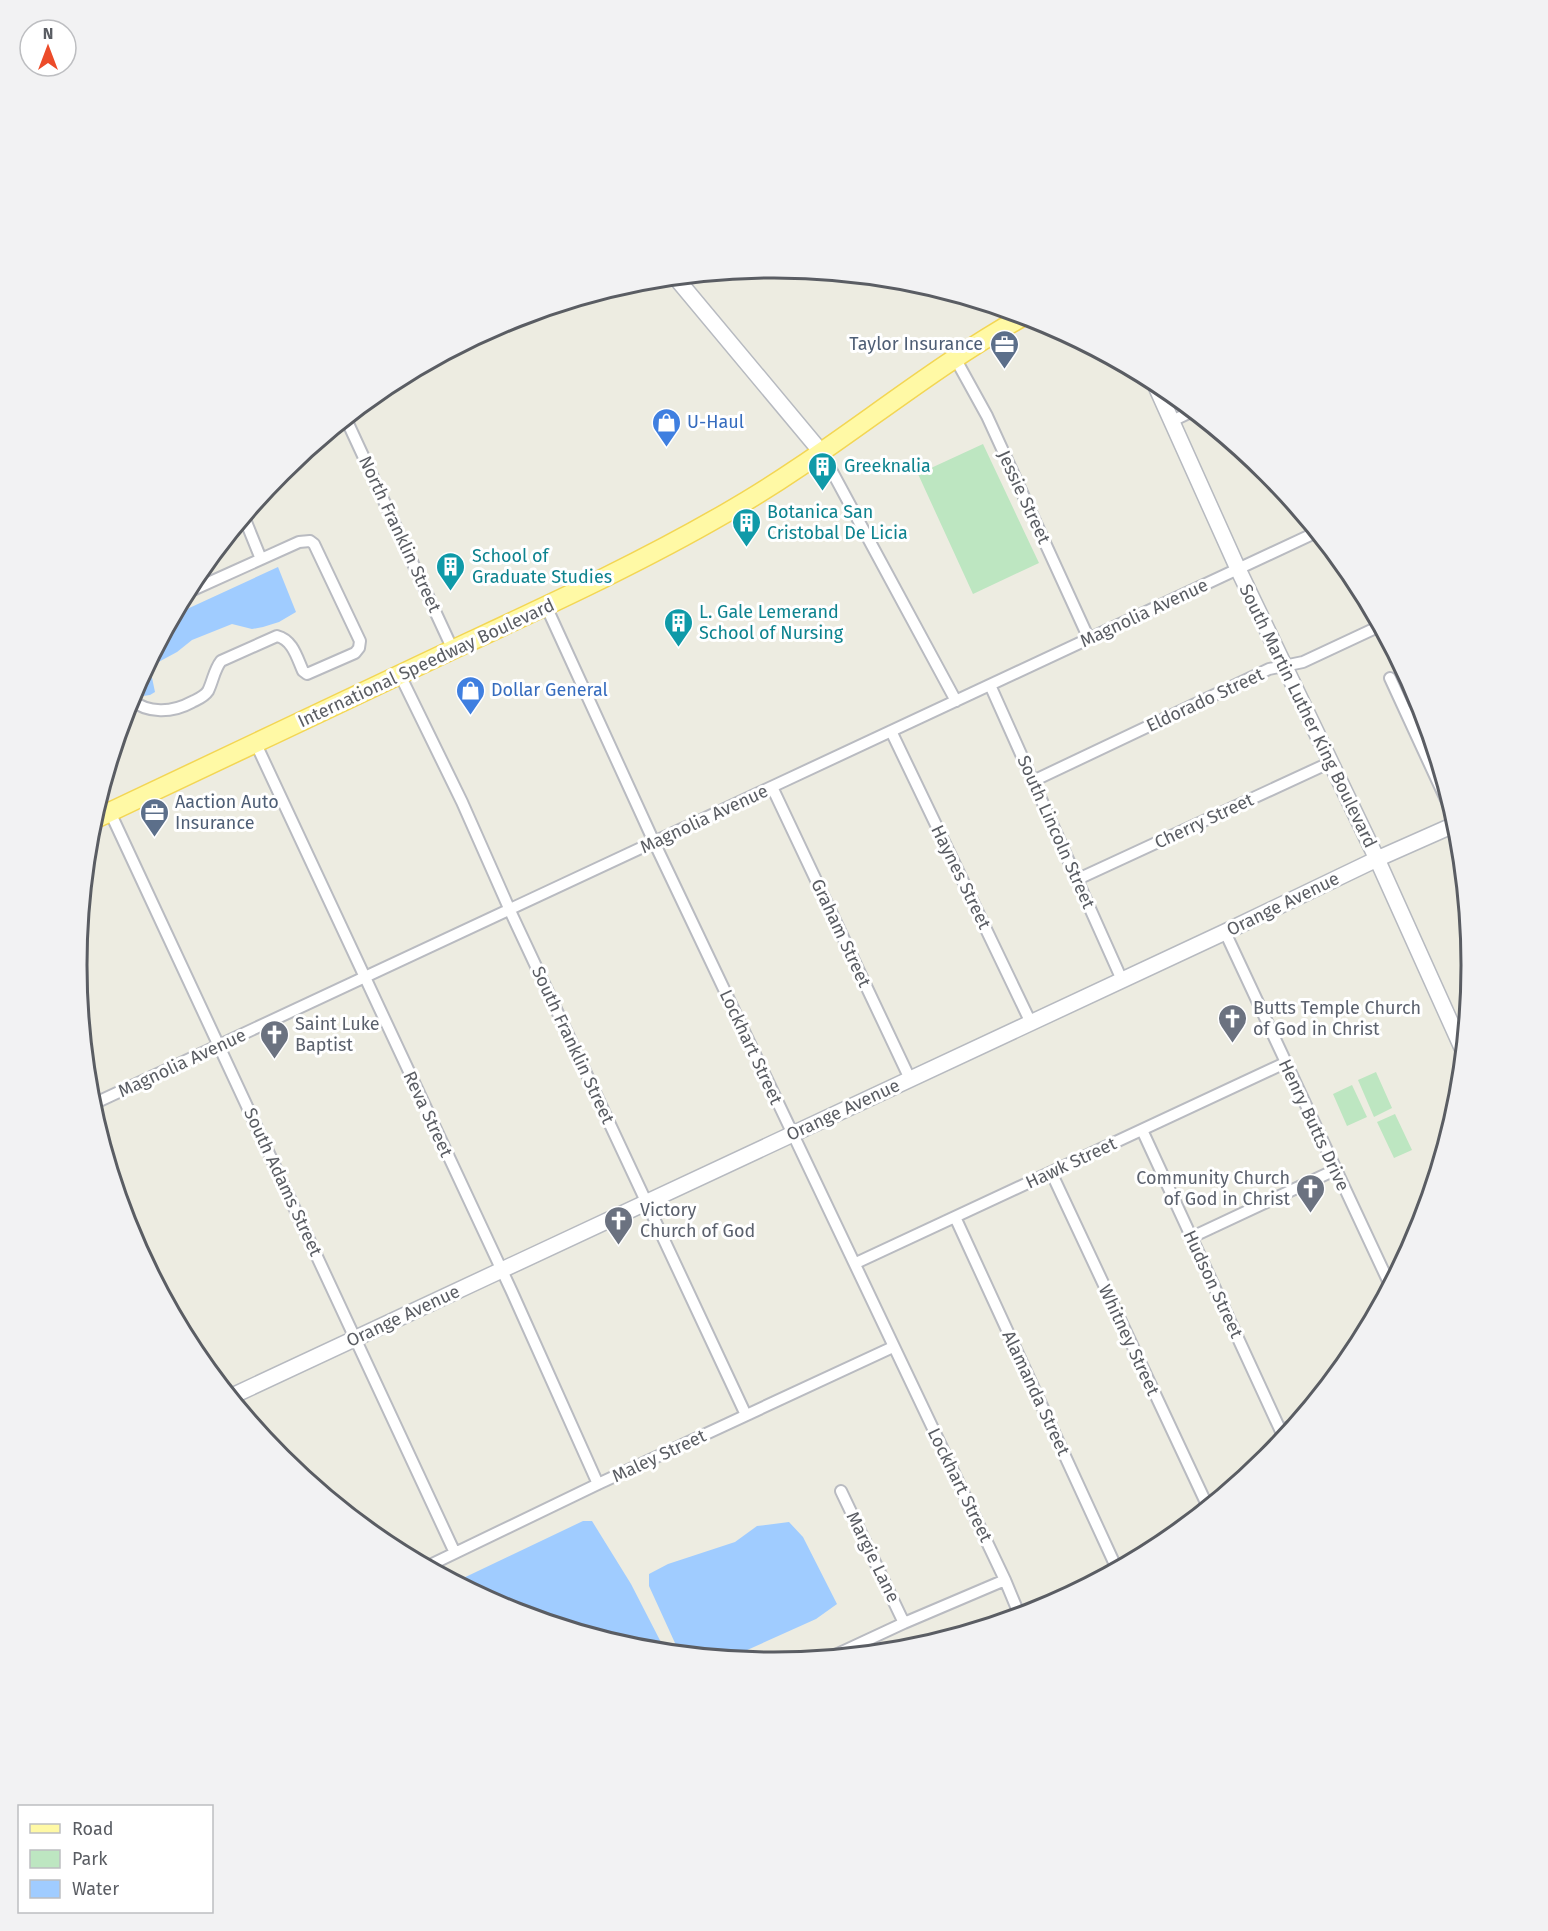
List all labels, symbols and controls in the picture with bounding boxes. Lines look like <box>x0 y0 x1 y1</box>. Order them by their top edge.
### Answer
north arrow <box>18 18 78 78</box>
text: N <box>43 24 53 43</box>
office icon: Taylor Insurance <box>988 328 1020 370</box>
place label: Taylor Insurance <box>849 333 983 355</box>
shop icon: U-Haul <box>650 406 682 448</box>
place label: U-Haul <box>687 411 744 433</box>
street label: Jessie Street <box>993 447 1055 548</box>
building icon: Greeknalia <box>807 450 839 492</box>
street label: North Franklin Street <box>354 452 446 616</box>
place label: Greeknalia <box>844 455 931 477</box>
place label: Botanica San Cristobal De Licia <box>767 501 908 544</box>
building icon: Botanica San Cristobal De Licia <box>730 506 762 548</box>
place label: School of Graduate Studies <box>472 545 612 588</box>
building icon: School of Graduate Studies <box>435 550 467 592</box>
street label: Magnolia Avenue <box>1076 574 1212 652</box>
street label: South Martin Luther King Boulevard <box>1234 581 1382 851</box>
street label: International Speedway Boulevard <box>294 594 558 732</box>
place label: L. Gale Lemerand School of Nursing <box>699 601 844 644</box>
building icon: L. Gale Lemerand School of Nursing <box>662 606 694 648</box>
street label: Eldorado Street <box>1143 663 1268 737</box>
shop icon: Dollar General <box>454 674 486 716</box>
place label: Dollar General <box>491 679 608 701</box>
street label: South Lincoln Street <box>1012 752 1100 912</box>
street label: Magnolia Avenue <box>636 780 772 858</box>
street label: Cherry Street <box>1151 788 1257 854</box>
place label: Aaction Auto Insurance <box>175 791 279 834</box>
office icon: Aaction Auto Insurance <box>138 796 170 838</box>
street label: Haynes Street <box>926 821 996 933</box>
street label: Orange Avenue <box>1223 867 1343 941</box>
street label: Graham Street <box>806 875 876 991</box>
street label: South Franklin Street <box>527 963 619 1128</box>
street label: Lockhart Street <box>715 986 787 1108</box>
place label: Butts Temple Church of God in Christ <box>1253 997 1421 1040</box>
church icon: Butts Temple Church of God in Christ <box>1216 1002 1248 1044</box>
place label: Saint Luke Baptist <box>295 1013 380 1056</box>
church icon: Saint Luke Baptist <box>258 1018 290 1060</box>
street label: Magnolia Avenue <box>114 1024 250 1102</box>
street label: Henry Butts Drive <box>1274 1056 1354 1194</box>
street label: Reva Street <box>399 1068 458 1161</box>
street label: Orange Avenue <box>783 1074 903 1146</box>
street label: South Adams Street <box>239 1104 327 1260</box>
street label: Hawk Street <box>1022 1132 1120 1194</box>
place label: Community Church of God in Christ <box>1136 1167 1290 1210</box>
church icon: Community Church of God in Christ <box>1295 1172 1327 1214</box>
place label: Victory Church of God <box>640 1199 755 1242</box>
church icon: Victory Church of God <box>603 1204 635 1246</box>
street label: Hudson Street <box>1178 1227 1248 1342</box>
street label: Orange Avenue <box>343 1280 463 1352</box>
street label: Whitney Street <box>1094 1281 1164 1399</box>
street label: Alamanda Street <box>997 1327 1075 1459</box>
street label: Maley Street <box>609 1424 710 1487</box>
street label: Lockhart Street <box>923 1424 997 1546</box>
street label: Margie Lane <box>842 1508 904 1606</box>
legend <box>18 1805 213 1913</box>
text: Road <box>72 1818 114 1840</box>
text: Park <box>72 1848 108 1870</box>
text: Water <box>72 1878 119 1900</box>

